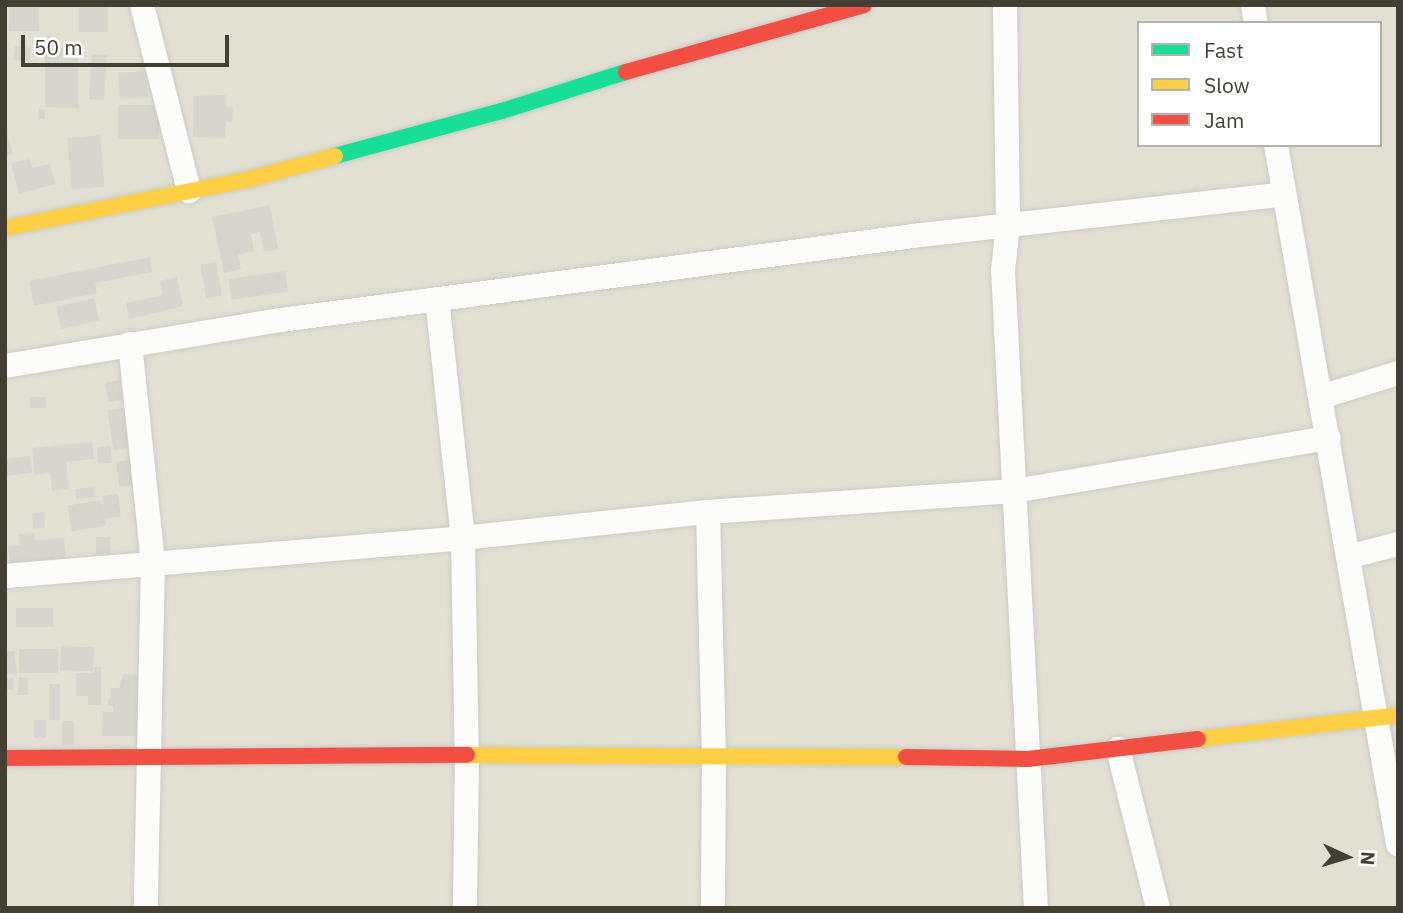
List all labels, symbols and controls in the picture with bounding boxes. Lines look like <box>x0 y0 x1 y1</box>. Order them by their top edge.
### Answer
scale bar <box>24 21 233 65</box>
legend <box>1137 21 1382 147</box>
text: 50 m <box>34 33 83 61</box>
text: Fast <box>1204 36 1244 64</box>
text: Slow <box>1204 71 1250 99</box>
text: Jam <box>1204 106 1244 134</box>
north arrow <box>1312 822 1382 892</box>
text: N <box>1355 851 1380 866</box>

